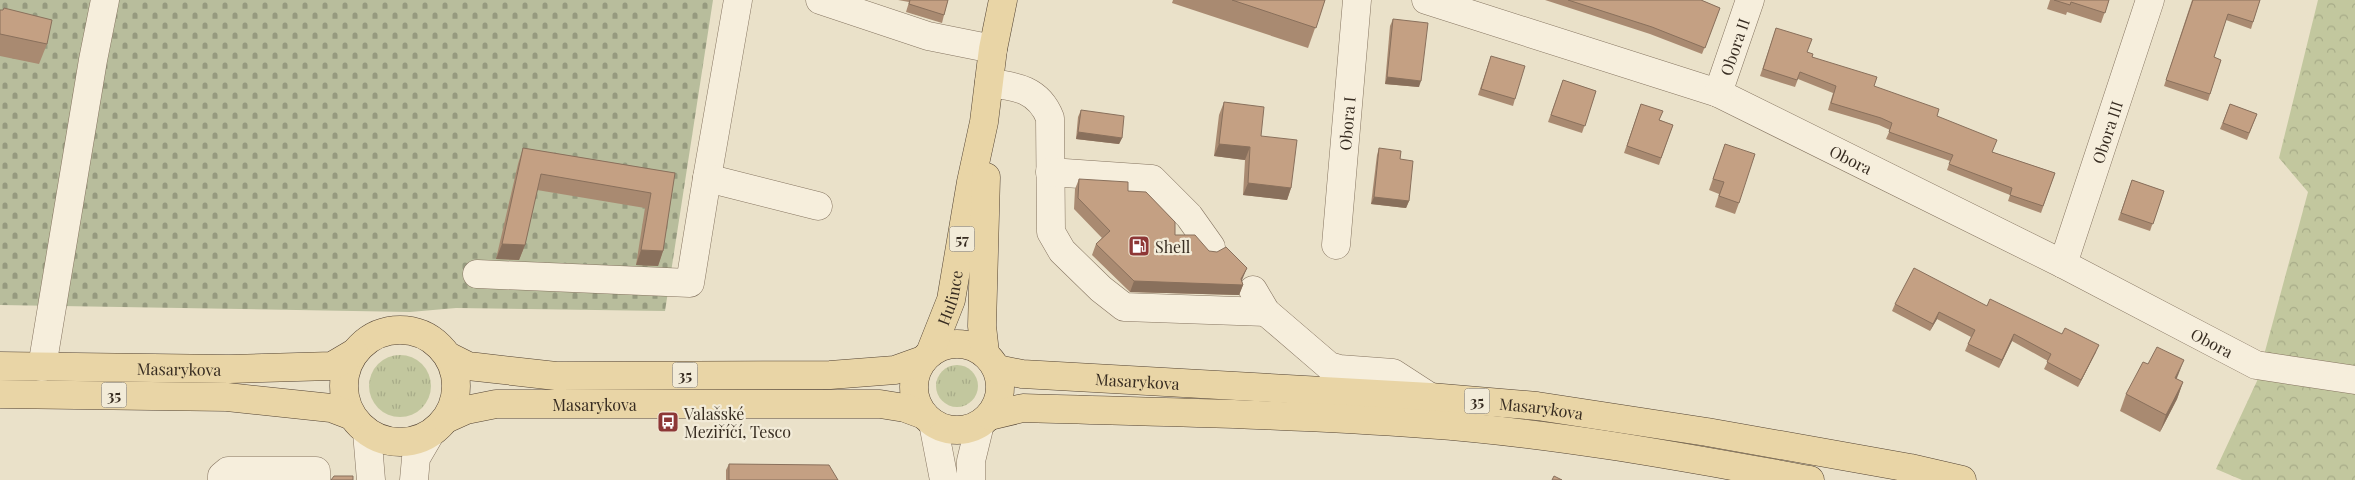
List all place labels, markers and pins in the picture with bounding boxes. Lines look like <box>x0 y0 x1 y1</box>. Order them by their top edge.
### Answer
fuel station icon: Shell <box>1127 234 1151 258</box>
place label: Shell <box>1155 236 1191 257</box>
place label: Valašské Meziříčí, Tesco <box>683 403 791 442</box>
bus stop icon: Valašské Meziříčí, Tesco <box>656 410 680 434</box>

